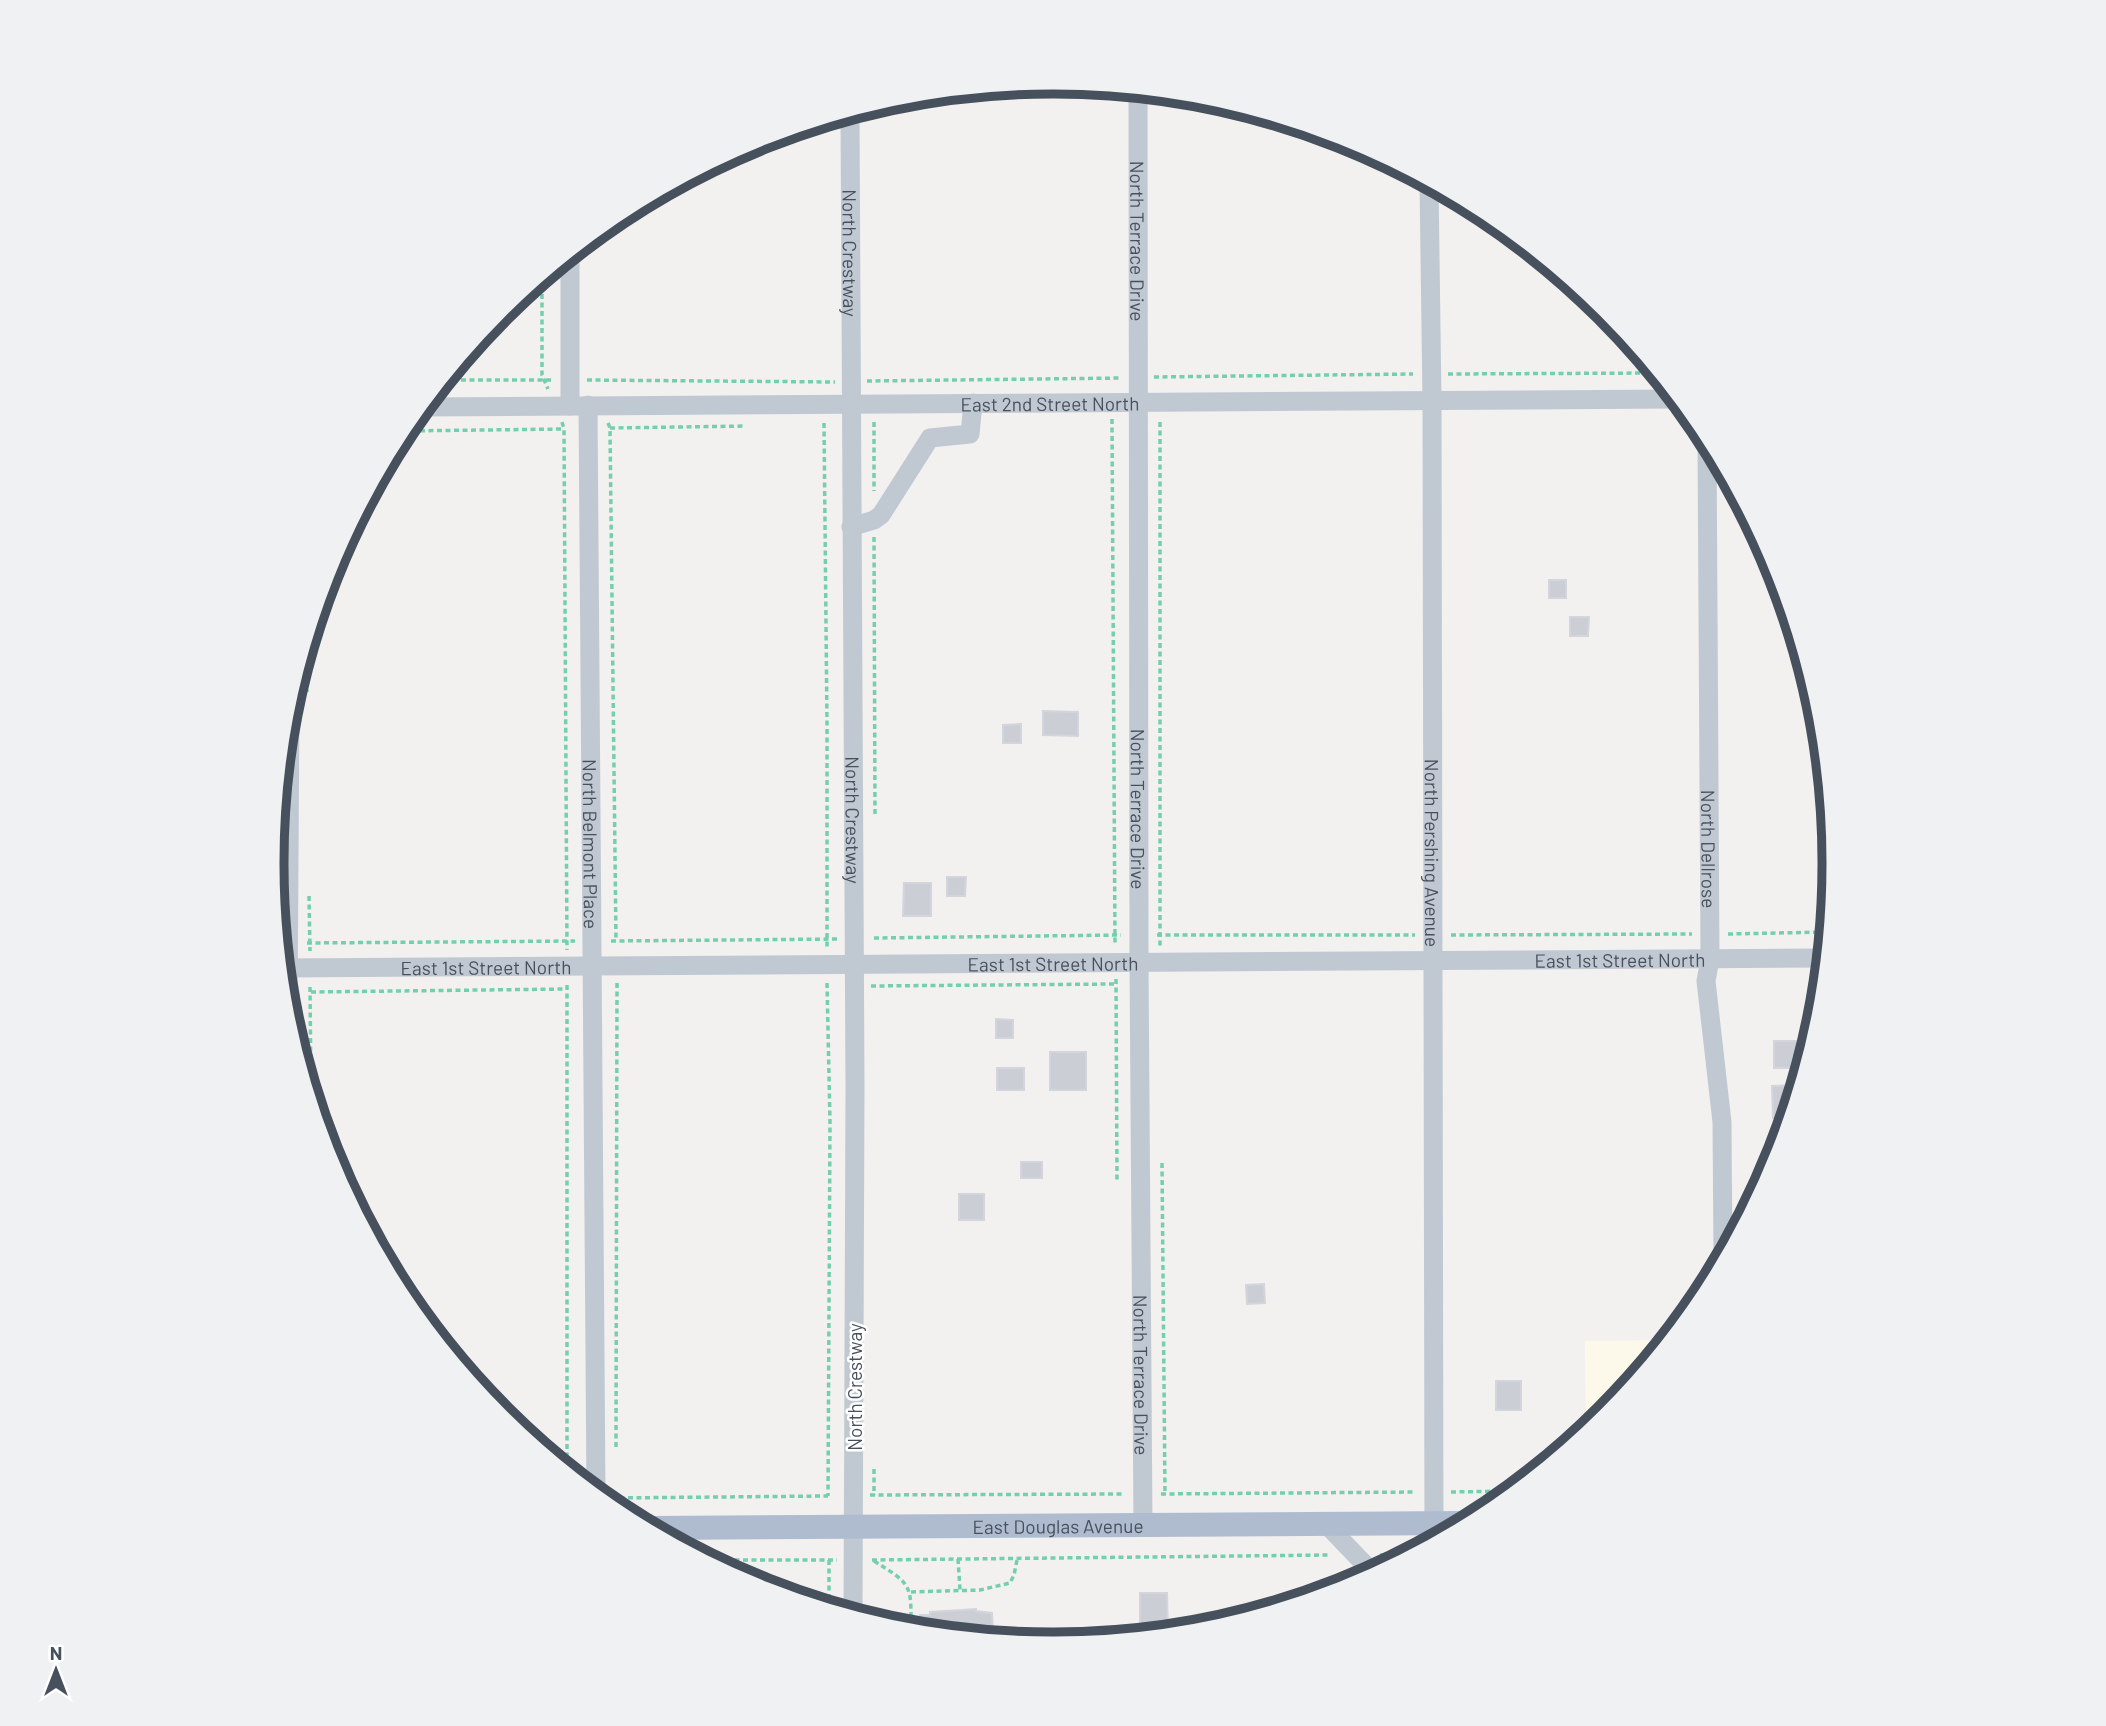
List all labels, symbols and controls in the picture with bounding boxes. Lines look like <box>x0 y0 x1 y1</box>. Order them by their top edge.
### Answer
street label: North Terrace Drive <box>1127 161 1150 321</box>
street label: North Crestway <box>839 189 863 317</box>
street label: East 2nd Street North <box>960 391 1139 415</box>
street label: North Terrace Drive <box>1127 729 1150 889</box>
street label: North Crestway <box>842 756 865 884</box>
street label: North Belmont Place <box>579 759 603 929</box>
street label: North Pershing Avenue <box>1421 759 1444 947</box>
street label: North Dellrose <box>1698 790 1721 908</box>
street label: East 1st Street North <box>1534 947 1705 971</box>
street label: East 1st Street North <box>967 951 1139 975</box>
street label: East 1st Street North <box>400 955 572 979</box>
street label: North Terrace Drive <box>1130 1295 1154 1455</box>
street label: North Crestway <box>843 1323 866 1451</box>
street label: East Douglas Avenue <box>972 1513 1144 1538</box>
north arrow <box>21 1635 91 1705</box>
text: N <box>50 1641 62 1664</box>

